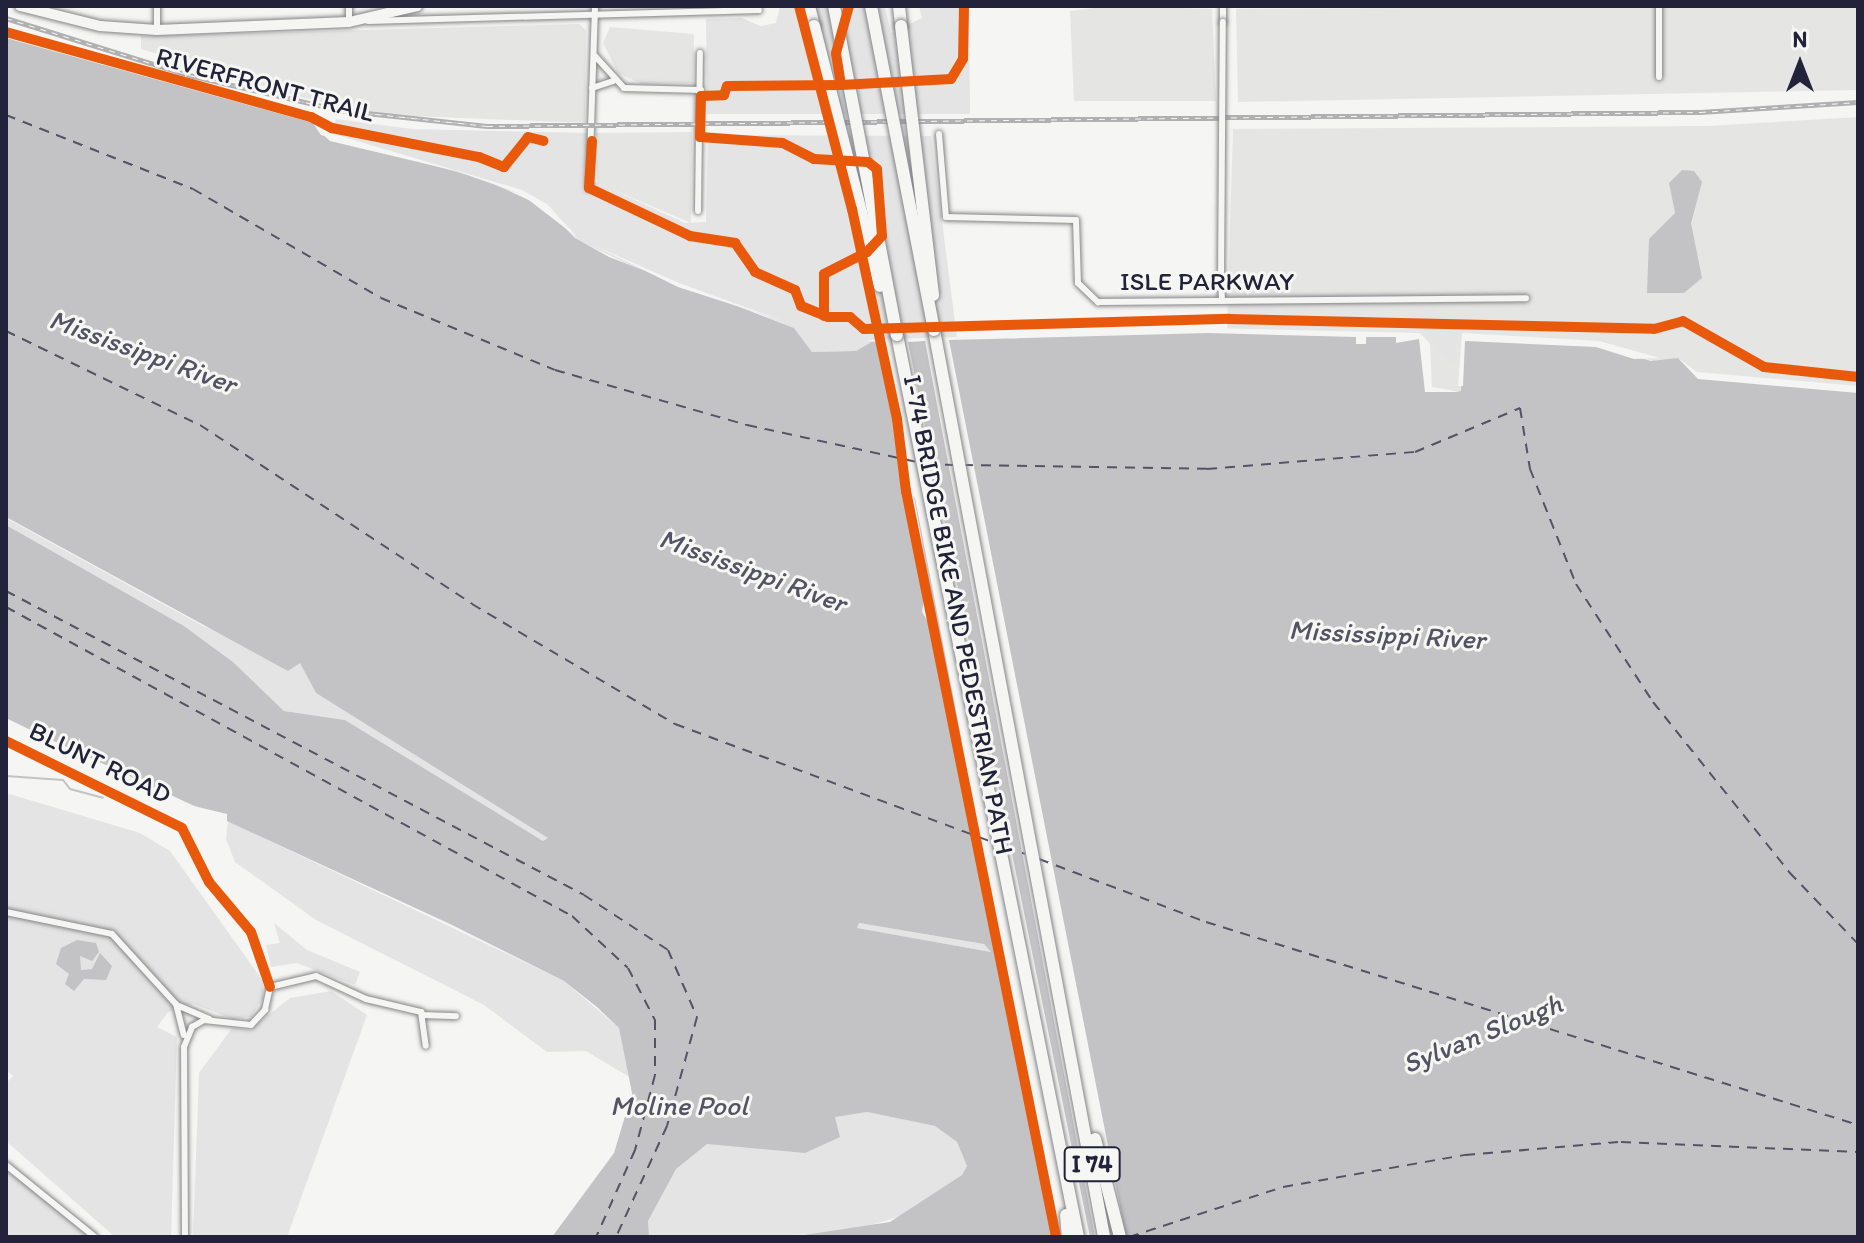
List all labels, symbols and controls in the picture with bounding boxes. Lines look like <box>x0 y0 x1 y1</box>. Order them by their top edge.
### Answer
north arrow <box>1760 24 1840 104</box>
text: N <box>1793 26 1807 53</box>
street label: RIVERFRONT TRAIL <box>152 41 378 129</box>
street label: ISLE PARKWAY <box>1120 266 1294 298</box>
water label: Mississippi River <box>45 302 241 400</box>
street label: I-74 BRIDGE BIKE AND PEDESTRIAN PATH <box>896 371 1020 859</box>
water label: Mississippi River <box>655 521 851 619</box>
water label: Mississippi River <box>1288 612 1486 656</box>
street label: BLUNT ROAD <box>24 715 176 811</box>
water label: Sylvan Slough <box>1397 986 1567 1080</box>
water label: Moline Pool <box>610 1088 748 1122</box>
road number: I 74 <box>1062 1144 1122 1184</box>

